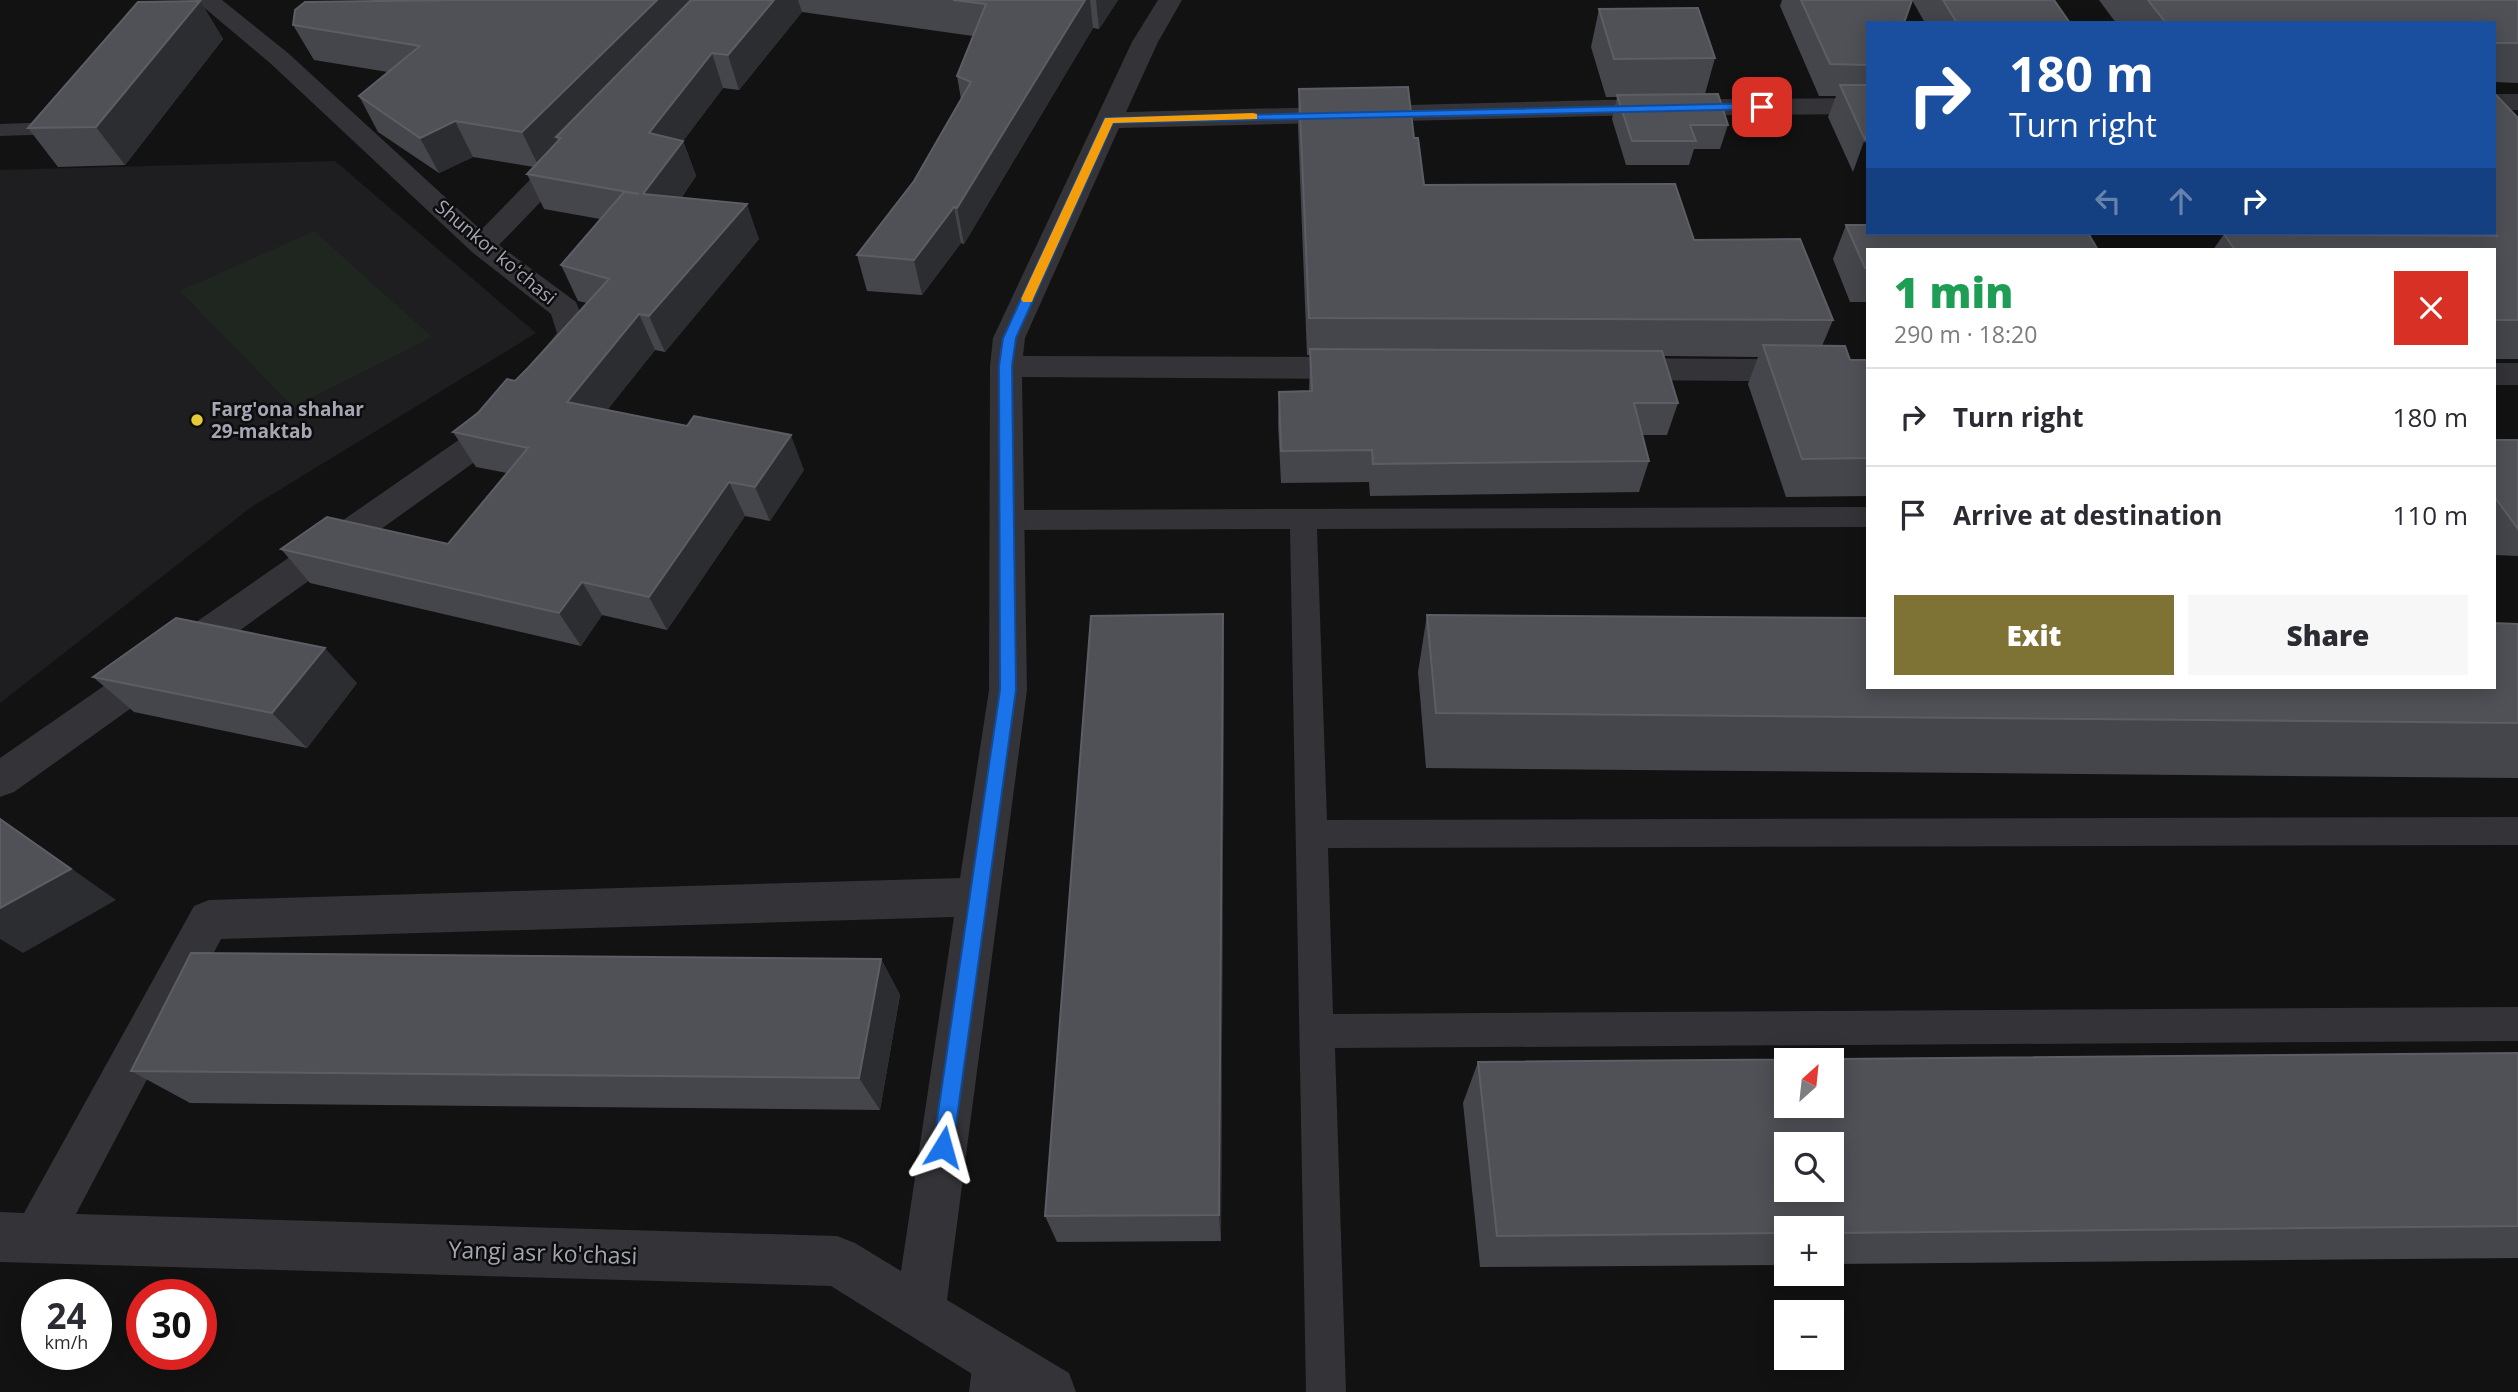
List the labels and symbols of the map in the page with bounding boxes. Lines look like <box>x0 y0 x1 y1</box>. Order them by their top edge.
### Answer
pin <box>1732 77 1792 137</box>
street label: Shunkor koʻchasi <box>430 194 562 310</box>
place label: Farg'ona shahar 29-maktab <box>211 396 364 444</box>
marker: Farg'ona shahar 29-maktab <box>189 412 205 428</box>
north arrow <box>1774 1048 1844 1118</box>
position arrow <box>906 1110 980 1184</box>
street label: Yangi asr ko'chasi <box>448 1233 638 1271</box>
speed limit sign: 30 <box>126 1279 217 1370</box>

